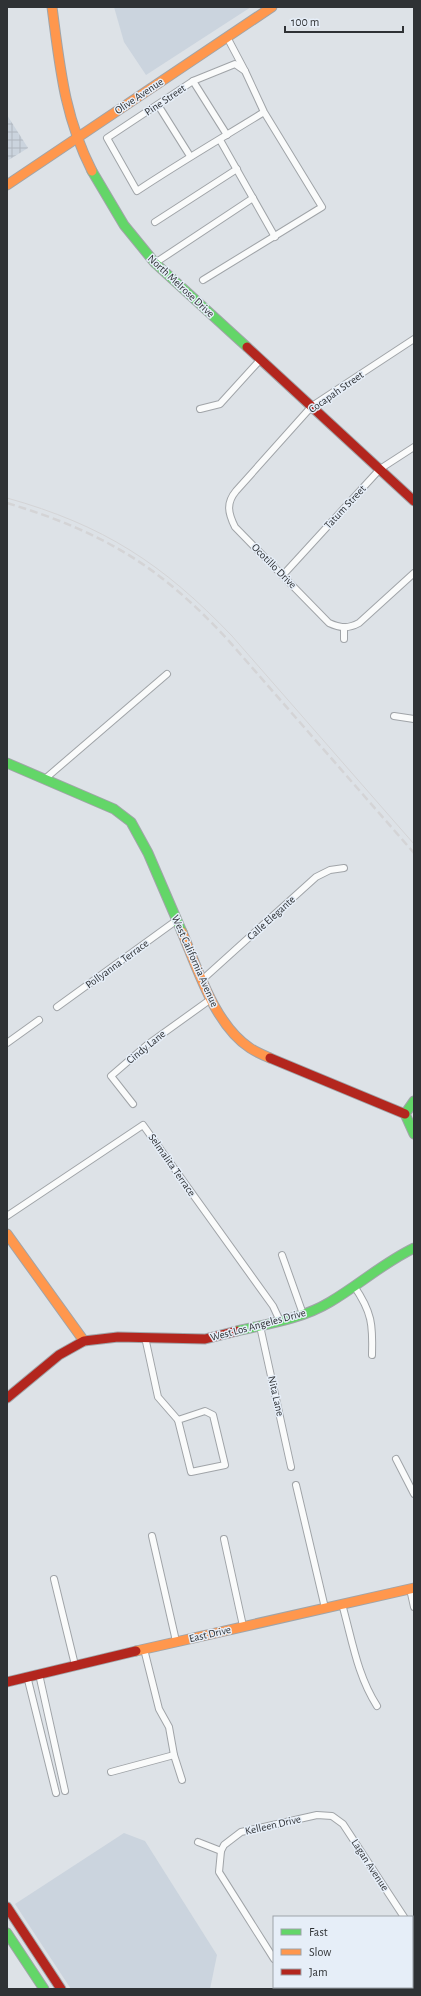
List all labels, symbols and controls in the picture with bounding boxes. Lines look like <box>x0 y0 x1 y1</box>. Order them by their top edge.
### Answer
scale bar <box>285 8 403 34</box>
text: 100 m <box>291 16 319 28</box>
street label: Olive Avenue <box>113 76 165 116</box>
street label: Pine Street <box>143 82 188 118</box>
street label: North Melrose Drive <box>146 253 216 319</box>
street label: Cocapah Street <box>307 369 366 415</box>
street label: Tatum Street <box>322 483 368 531</box>
street label: Ocotillo Drive <box>249 541 299 591</box>
street label: Calle Elegante <box>245 894 297 942</box>
street label: West California Avenue <box>170 913 220 1009</box>
street label: Pollyanna Terrace <box>83 938 151 990</box>
street label: Cindy Lane <box>124 1028 168 1066</box>
street label: Selmalita Terrace <box>146 1132 198 1198</box>
street label: West Los Angeles Drive <box>209 1307 307 1343</box>
street label: Nita Lane <box>266 1375 286 1417</box>
street label: East Drive <box>188 1624 232 1644</box>
street label: Kelleen Drive <box>244 1813 302 1837</box>
street label: Lagan Avenue <box>349 1837 391 1893</box>
legend <box>273 1916 413 1988</box>
text: Fast <box>309 1926 328 1938</box>
text: Slow <box>309 1946 331 1958</box>
text: Jam <box>309 1966 328 1978</box>

